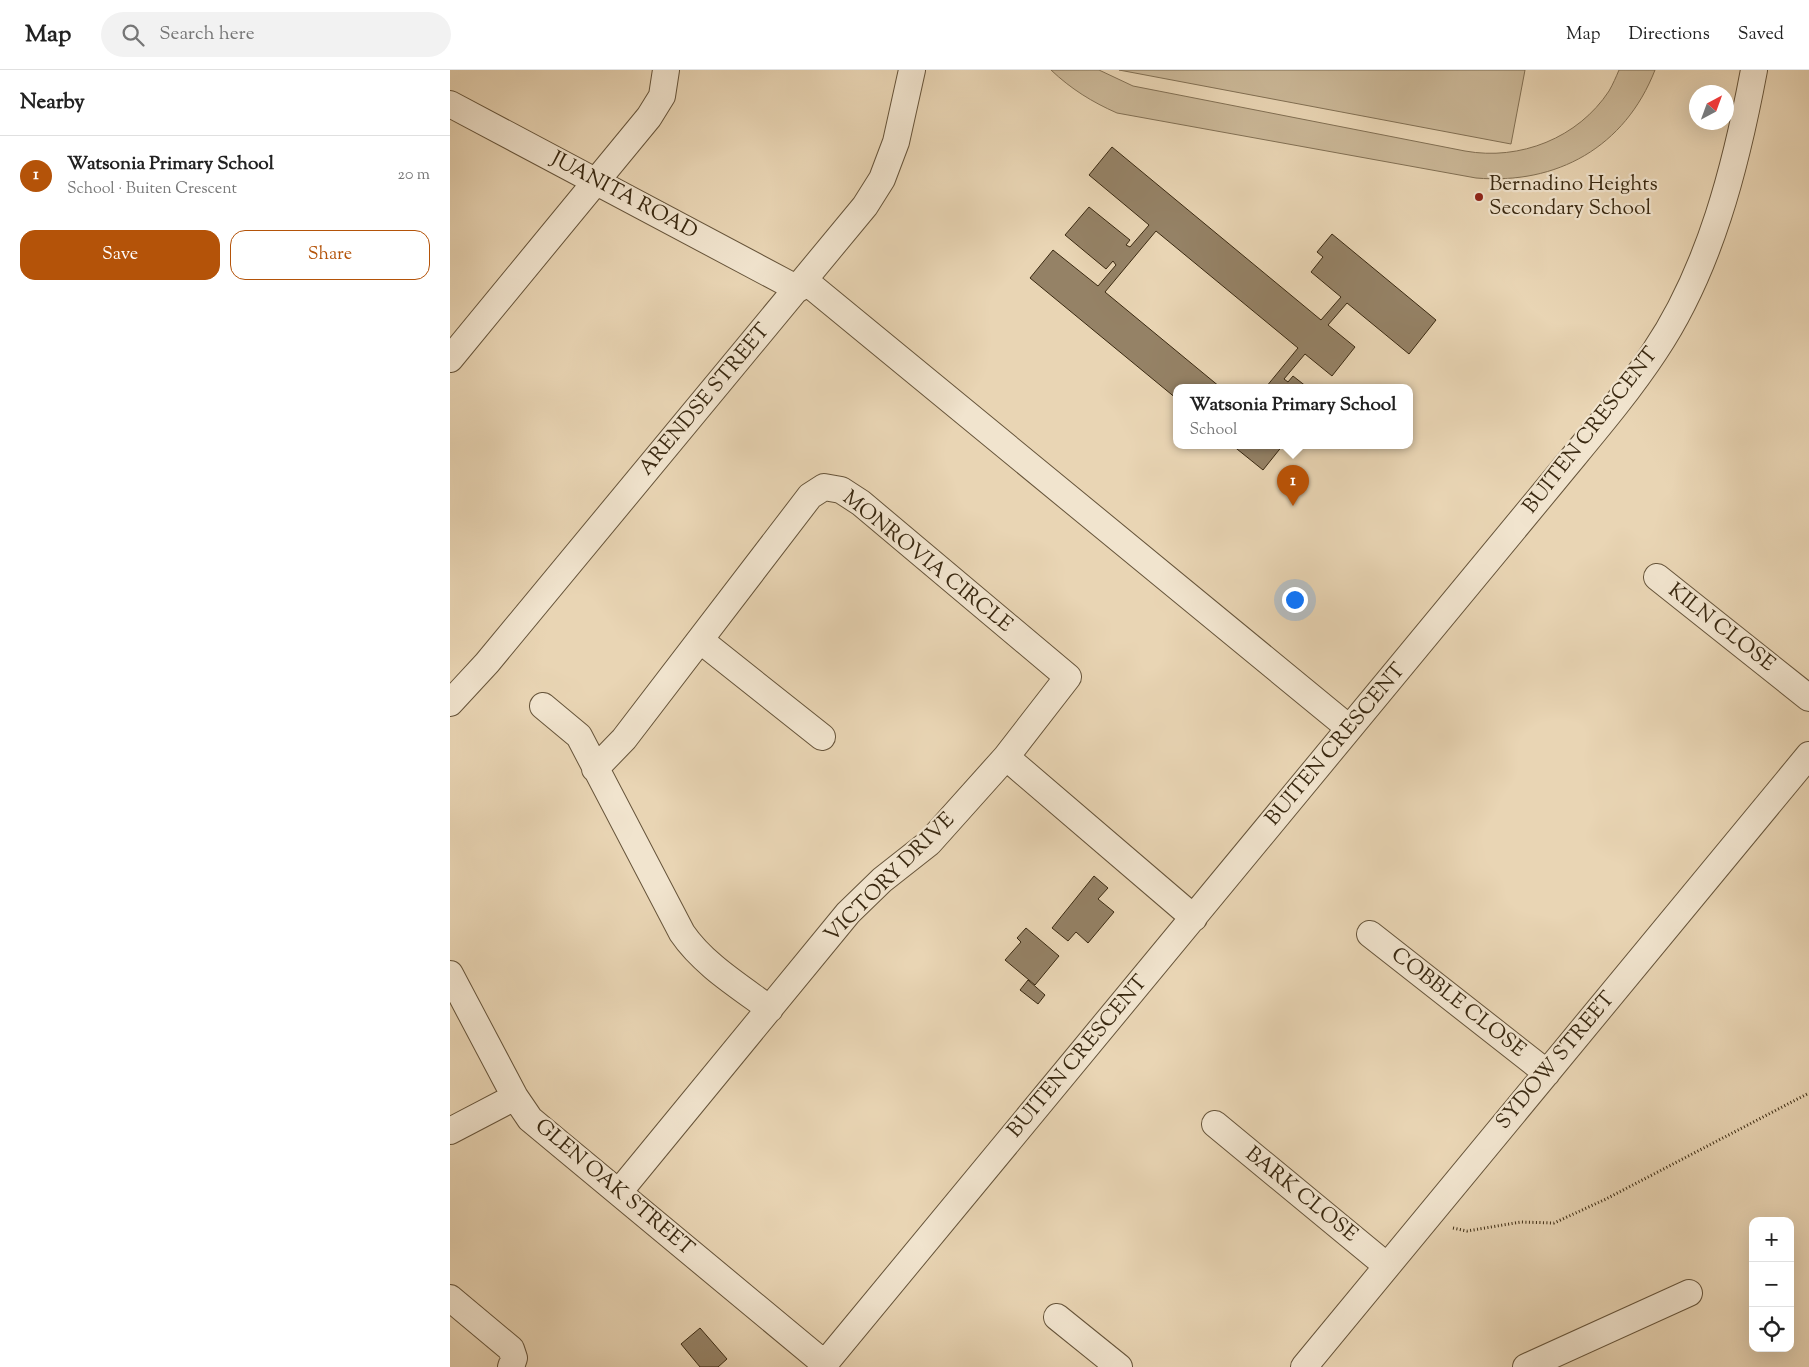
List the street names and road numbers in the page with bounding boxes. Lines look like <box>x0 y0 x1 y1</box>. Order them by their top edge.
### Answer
street label: JUANITA ROAD <box>544 144 703 247</box>
street label: ARENDSE STREET <box>632 317 778 483</box>
street label: BUITEN CRESCENT <box>1516 341 1666 521</box>
street label: MONROVIA CIRCLE <box>835 484 1019 640</box>
street label: KILN CLOSE <box>1661 577 1781 680</box>
street label: BUITEN CRESCENT <box>1259 657 1413 833</box>
street label: VICTORY DRIVE <box>818 806 962 950</box>
street label: COBBLE CLOSE <box>1384 941 1532 1065</box>
street label: BUITEN CRESCENT <box>1001 969 1155 1145</box>
street label: SYDOW STREET <box>1489 985 1623 1136</box>
street label: GLEN OAK STREET <box>528 1112 700 1264</box>
street label: BARK CLOSE <box>1238 1140 1364 1250</box>

